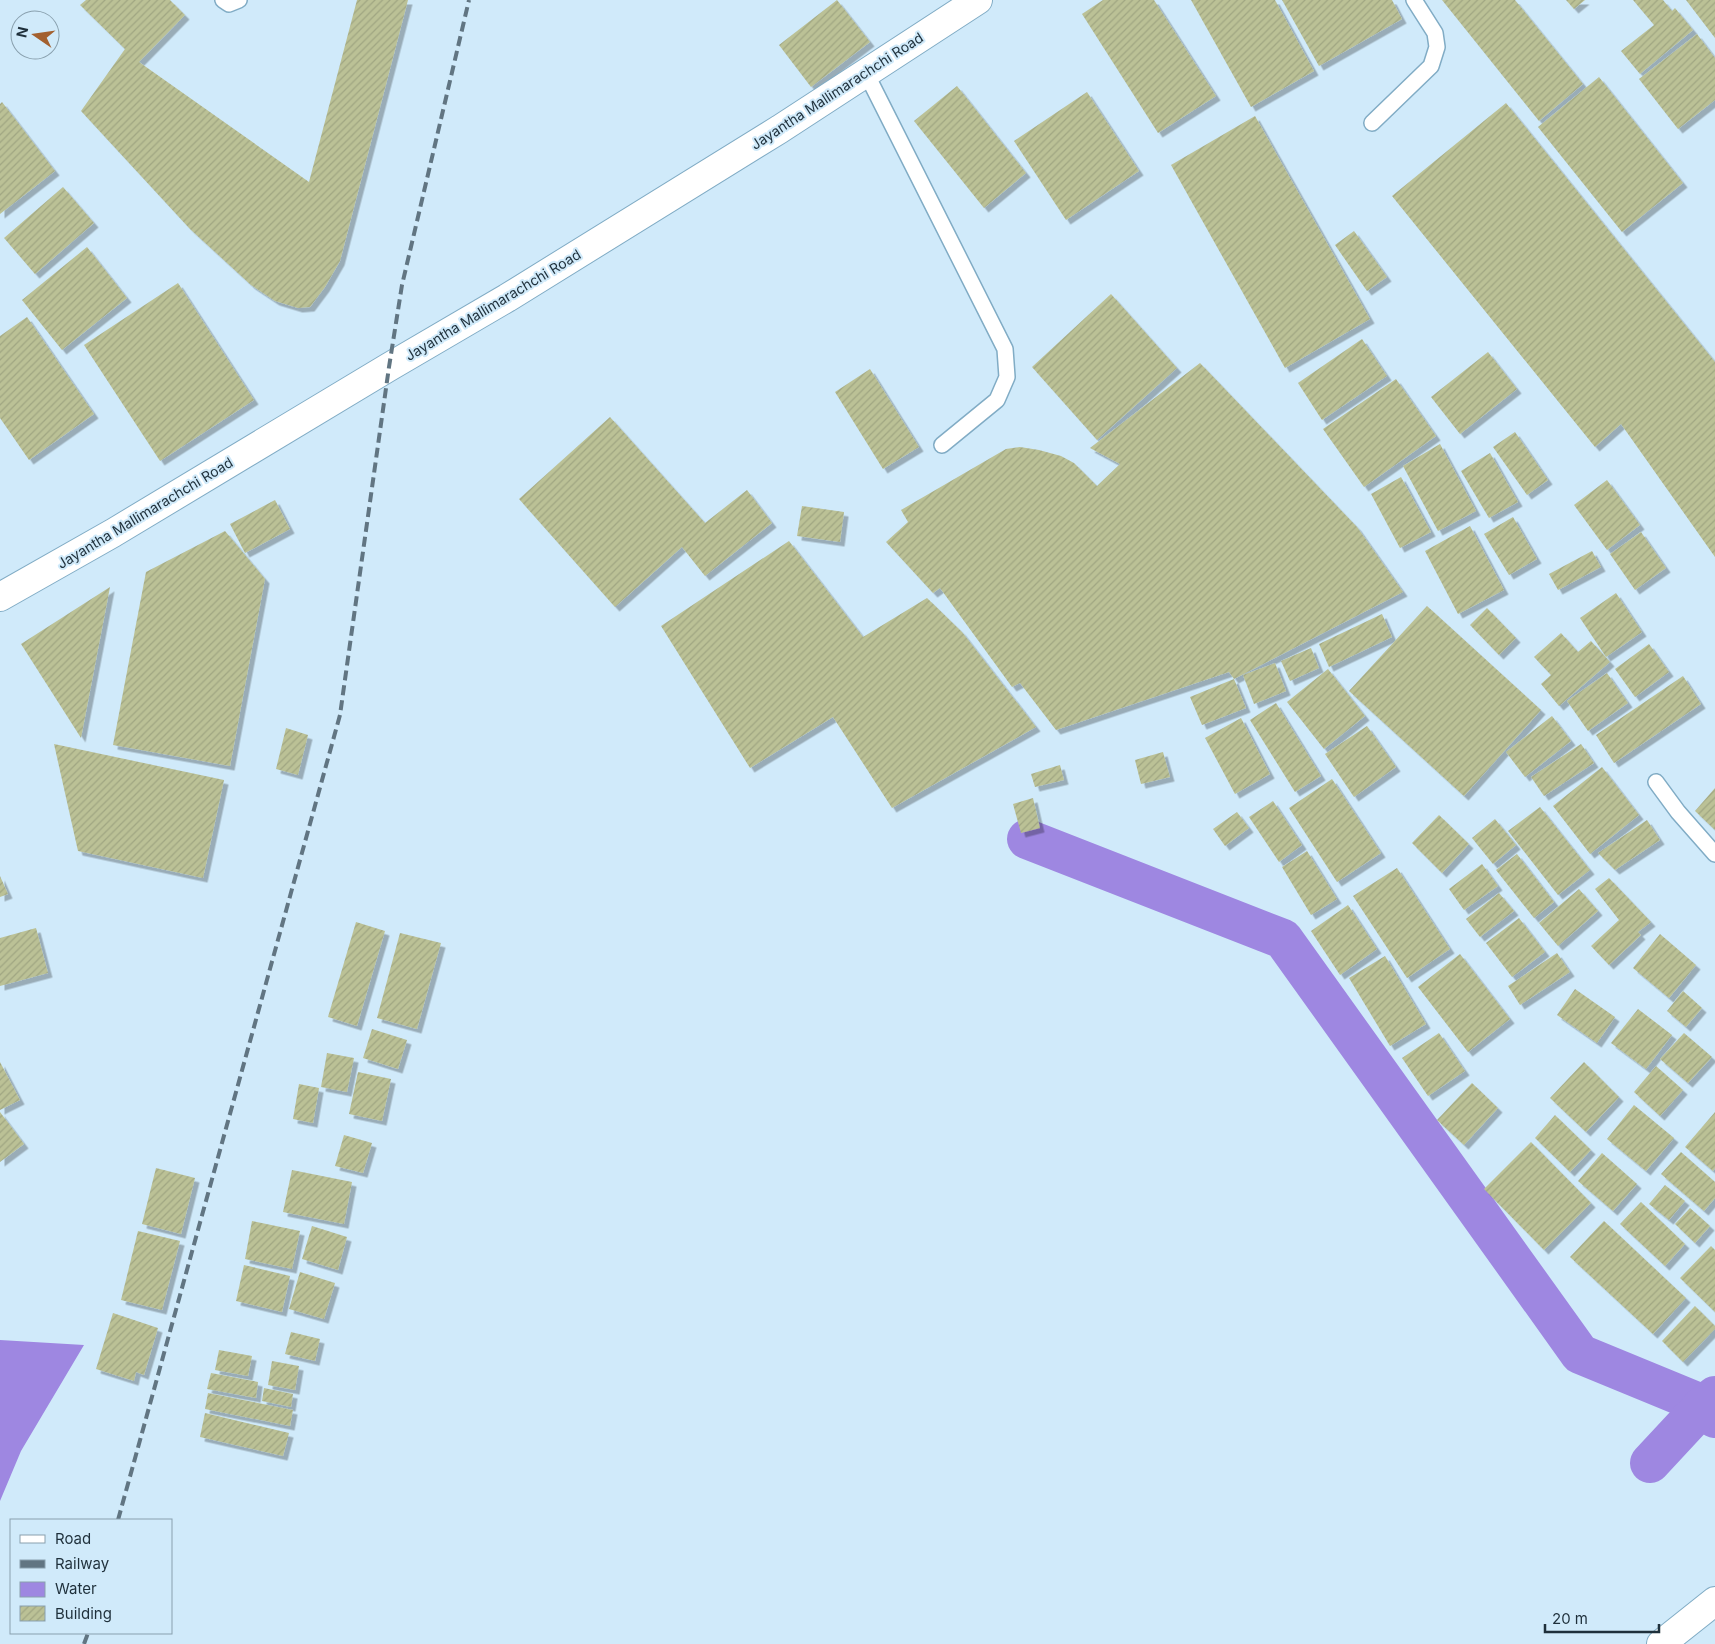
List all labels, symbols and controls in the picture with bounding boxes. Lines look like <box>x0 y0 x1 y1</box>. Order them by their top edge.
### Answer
north arrow <box>10 10 60 60</box>
text: N <box>12 25 31 39</box>
street label: Jayantha Mallimarachchi Road <box>747 28 926 153</box>
street label: Jayantha Mallimarachchi Road <box>402 245 584 364</box>
street label: Jayantha Mallimarachchi Road <box>54 453 236 572</box>
legend <box>10 1519 172 1634</box>
text: Road <box>55 1529 91 1548</box>
text: Railway <box>55 1554 110 1573</box>
text: Water <box>55 1579 97 1598</box>
scale bar <box>1545 1602 1659 1634</box>
text: Building <box>55 1604 112 1623</box>
text: 20 m <box>1552 1609 1588 1628</box>

